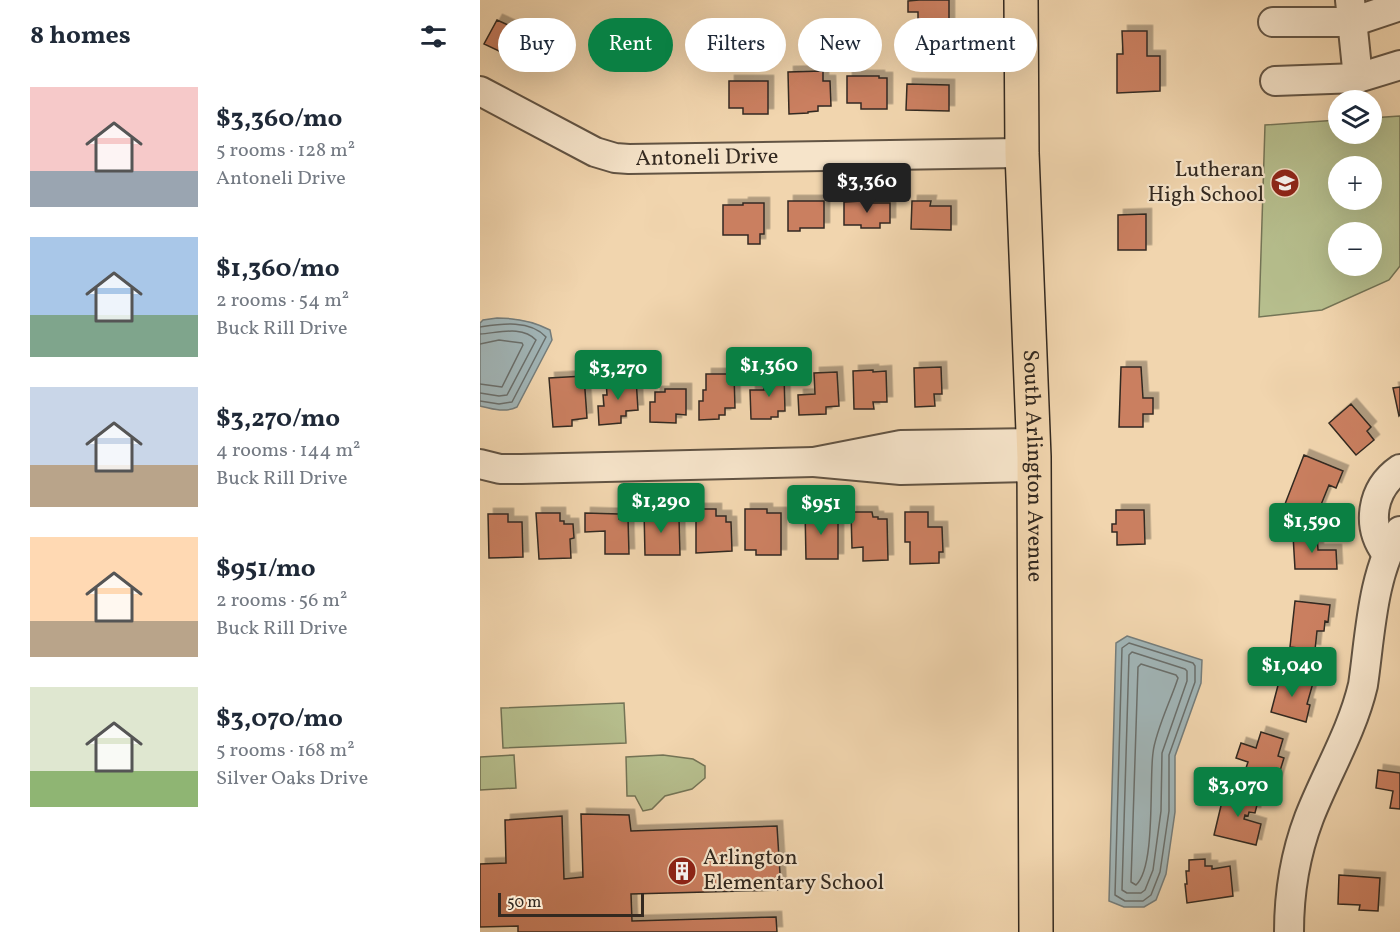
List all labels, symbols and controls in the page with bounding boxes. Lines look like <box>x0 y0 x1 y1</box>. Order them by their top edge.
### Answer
text: 8 homes <box>30 18 131 54</box>
chip: Buy <box>498 18 576 72</box>
chip: Rent <box>588 18 673 72</box>
chip: Filters <box>685 18 786 72</box>
chip: New <box>798 18 882 72</box>
chip: Apartment <box>894 18 1037 72</box>
icon: filters <box>417 20 450 53</box>
map controls <box>1328 90 1382 276</box>
button: layers <box>1328 90 1382 144</box>
text: $3,360/mo <box>216 101 342 137</box>
icon: home <box>78 111 150 183</box>
text: 5 rooms · 128 m² <box>216 137 355 165</box>
street label: Antoneli Drive <box>635 141 779 174</box>
place label: Lutheran High School <box>1148 155 1264 211</box>
button: + <box>1328 156 1382 210</box>
pin: $3,360 <box>818 163 916 214</box>
text: Antoneli Drive <box>216 165 346 193</box>
school or university icon: Lutheran High School <box>1269 167 1301 199</box>
text: $3,360 <box>837 168 897 196</box>
button: − <box>1328 222 1382 276</box>
text: $1,360/mo <box>216 251 340 287</box>
icon: home <box>78 261 150 333</box>
text: 2 rooms · 54 m² <box>216 287 349 315</box>
text: Buck Rill Drive <box>216 315 348 343</box>
pin: $1,360 <box>720 347 818 398</box>
street label: South Arlington Avenue <box>1014 349 1050 582</box>
pin: $3,270 <box>569 350 667 401</box>
text: $1,360 <box>740 352 798 380</box>
text: $3,270 <box>589 355 647 383</box>
text: $3,270/mo <box>216 401 340 437</box>
icon: home <box>78 411 150 483</box>
text: 4 rooms · 144 m² <box>216 437 361 465</box>
text: Buck Rill Drive <box>216 465 348 493</box>
pin: $1,290 <box>612 483 710 534</box>
pin: $951 <box>785 485 857 536</box>
text: $1,290 <box>632 488 690 516</box>
text: $951 <box>801 490 841 518</box>
pin: $1,590 <box>1263 503 1361 554</box>
text: $1,590 <box>1283 508 1341 536</box>
text: $951/mo <box>216 551 316 587</box>
icon: home <box>78 561 150 633</box>
text: 2 rooms · 56 m² <box>216 587 347 615</box>
text: Buck Rill Drive <box>216 615 348 643</box>
pin: $1,040 <box>1243 647 1341 698</box>
text: $1,040 <box>1262 652 1323 680</box>
text: $3,070/mo <box>216 701 343 737</box>
icon: home <box>78 711 150 783</box>
text: 5 rooms · 168 m² <box>216 737 355 765</box>
text: Silver Oaks Drive <box>216 765 368 793</box>
pin: $3,070 <box>1189 767 1287 818</box>
text: $3,070 <box>1208 772 1268 800</box>
place label: Arlington Elementary School <box>703 843 884 899</box>
building icon: Arlington Elementary School <box>666 855 698 887</box>
scale bar <box>498 890 644 918</box>
text: 50 m <box>507 892 541 914</box>

